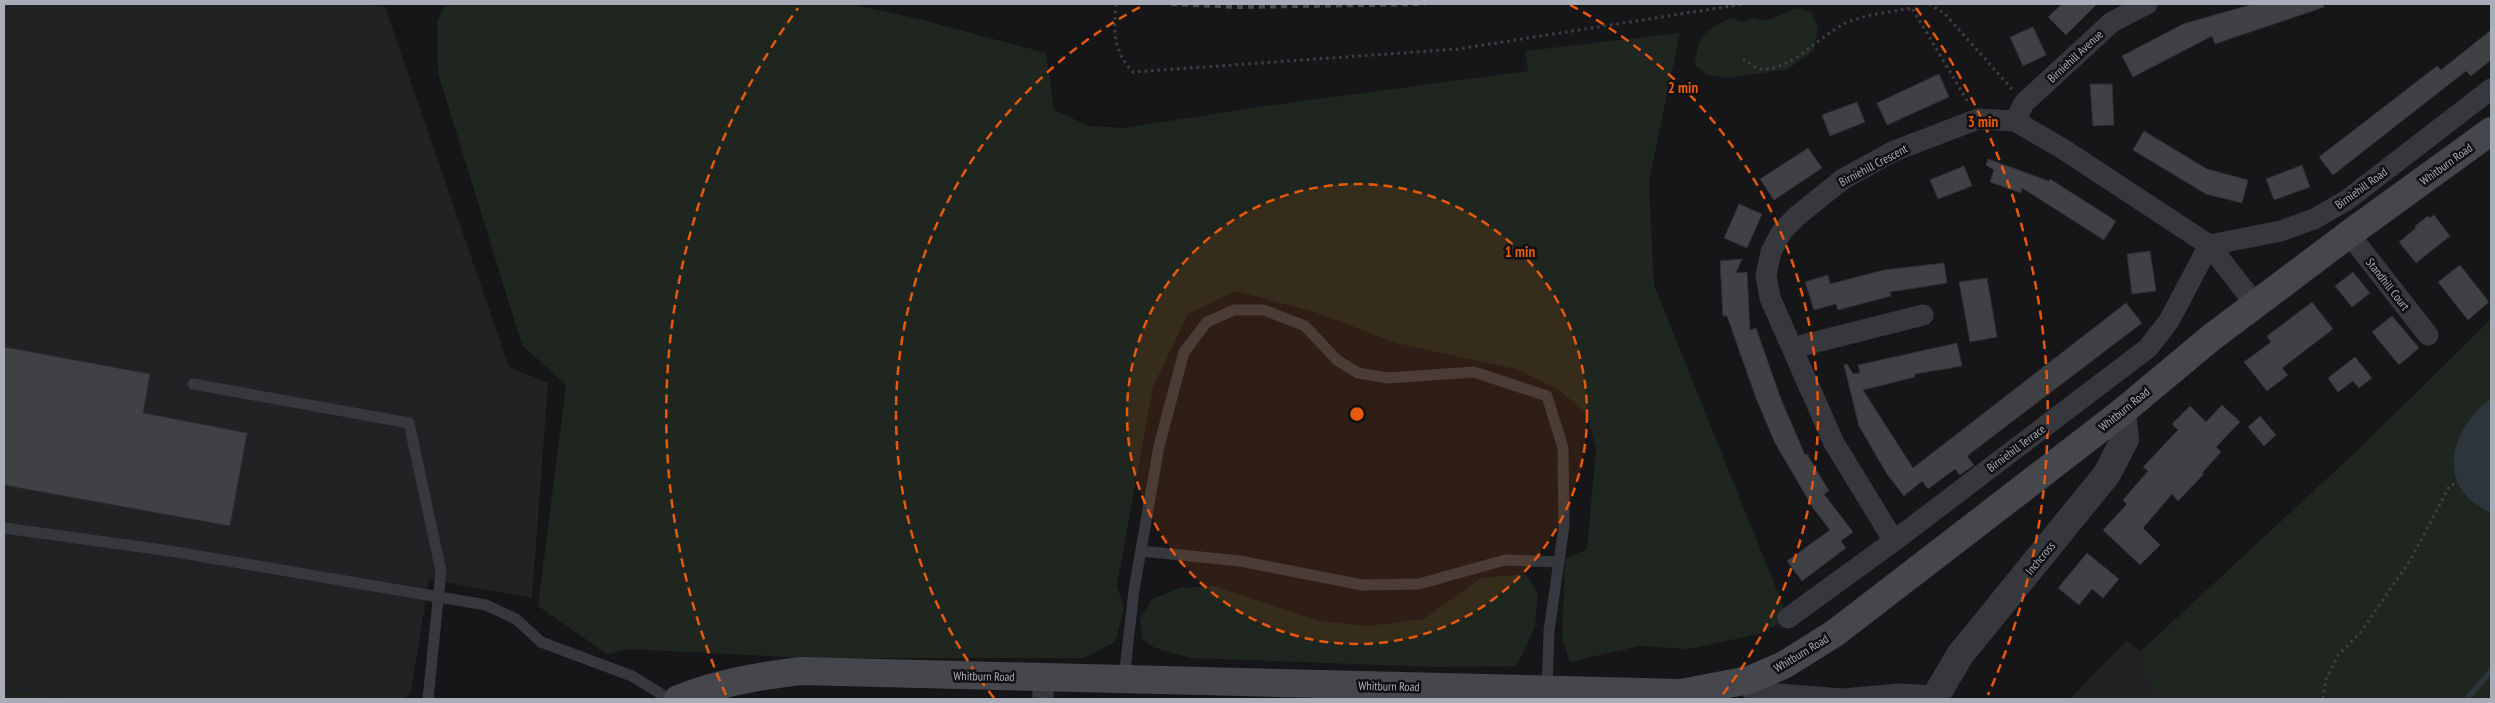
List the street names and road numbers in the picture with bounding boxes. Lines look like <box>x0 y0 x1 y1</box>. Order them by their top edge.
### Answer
street label: Birniehill Avenue <box>2044 26 2106 85</box>
street label: Birniehill Crescent <box>1836 140 1911 189</box>
street label: Whitburn Road <box>2417 140 2475 188</box>
street label: Birniehill Road <box>2332 164 2390 212</box>
street label: Standhill Court <box>2363 255 2413 314</box>
street label: Whitburn Road <box>2095 384 2153 434</box>
street label: Birniehill Terrace <box>1984 421 2048 475</box>
street label: Inchcross <box>2022 538 2058 578</box>
street label: Whitburn Road <box>1771 631 1831 675</box>
street label: Whitburn Road <box>953 668 1015 684</box>
street label: Whitburn Road <box>1358 678 1420 694</box>

